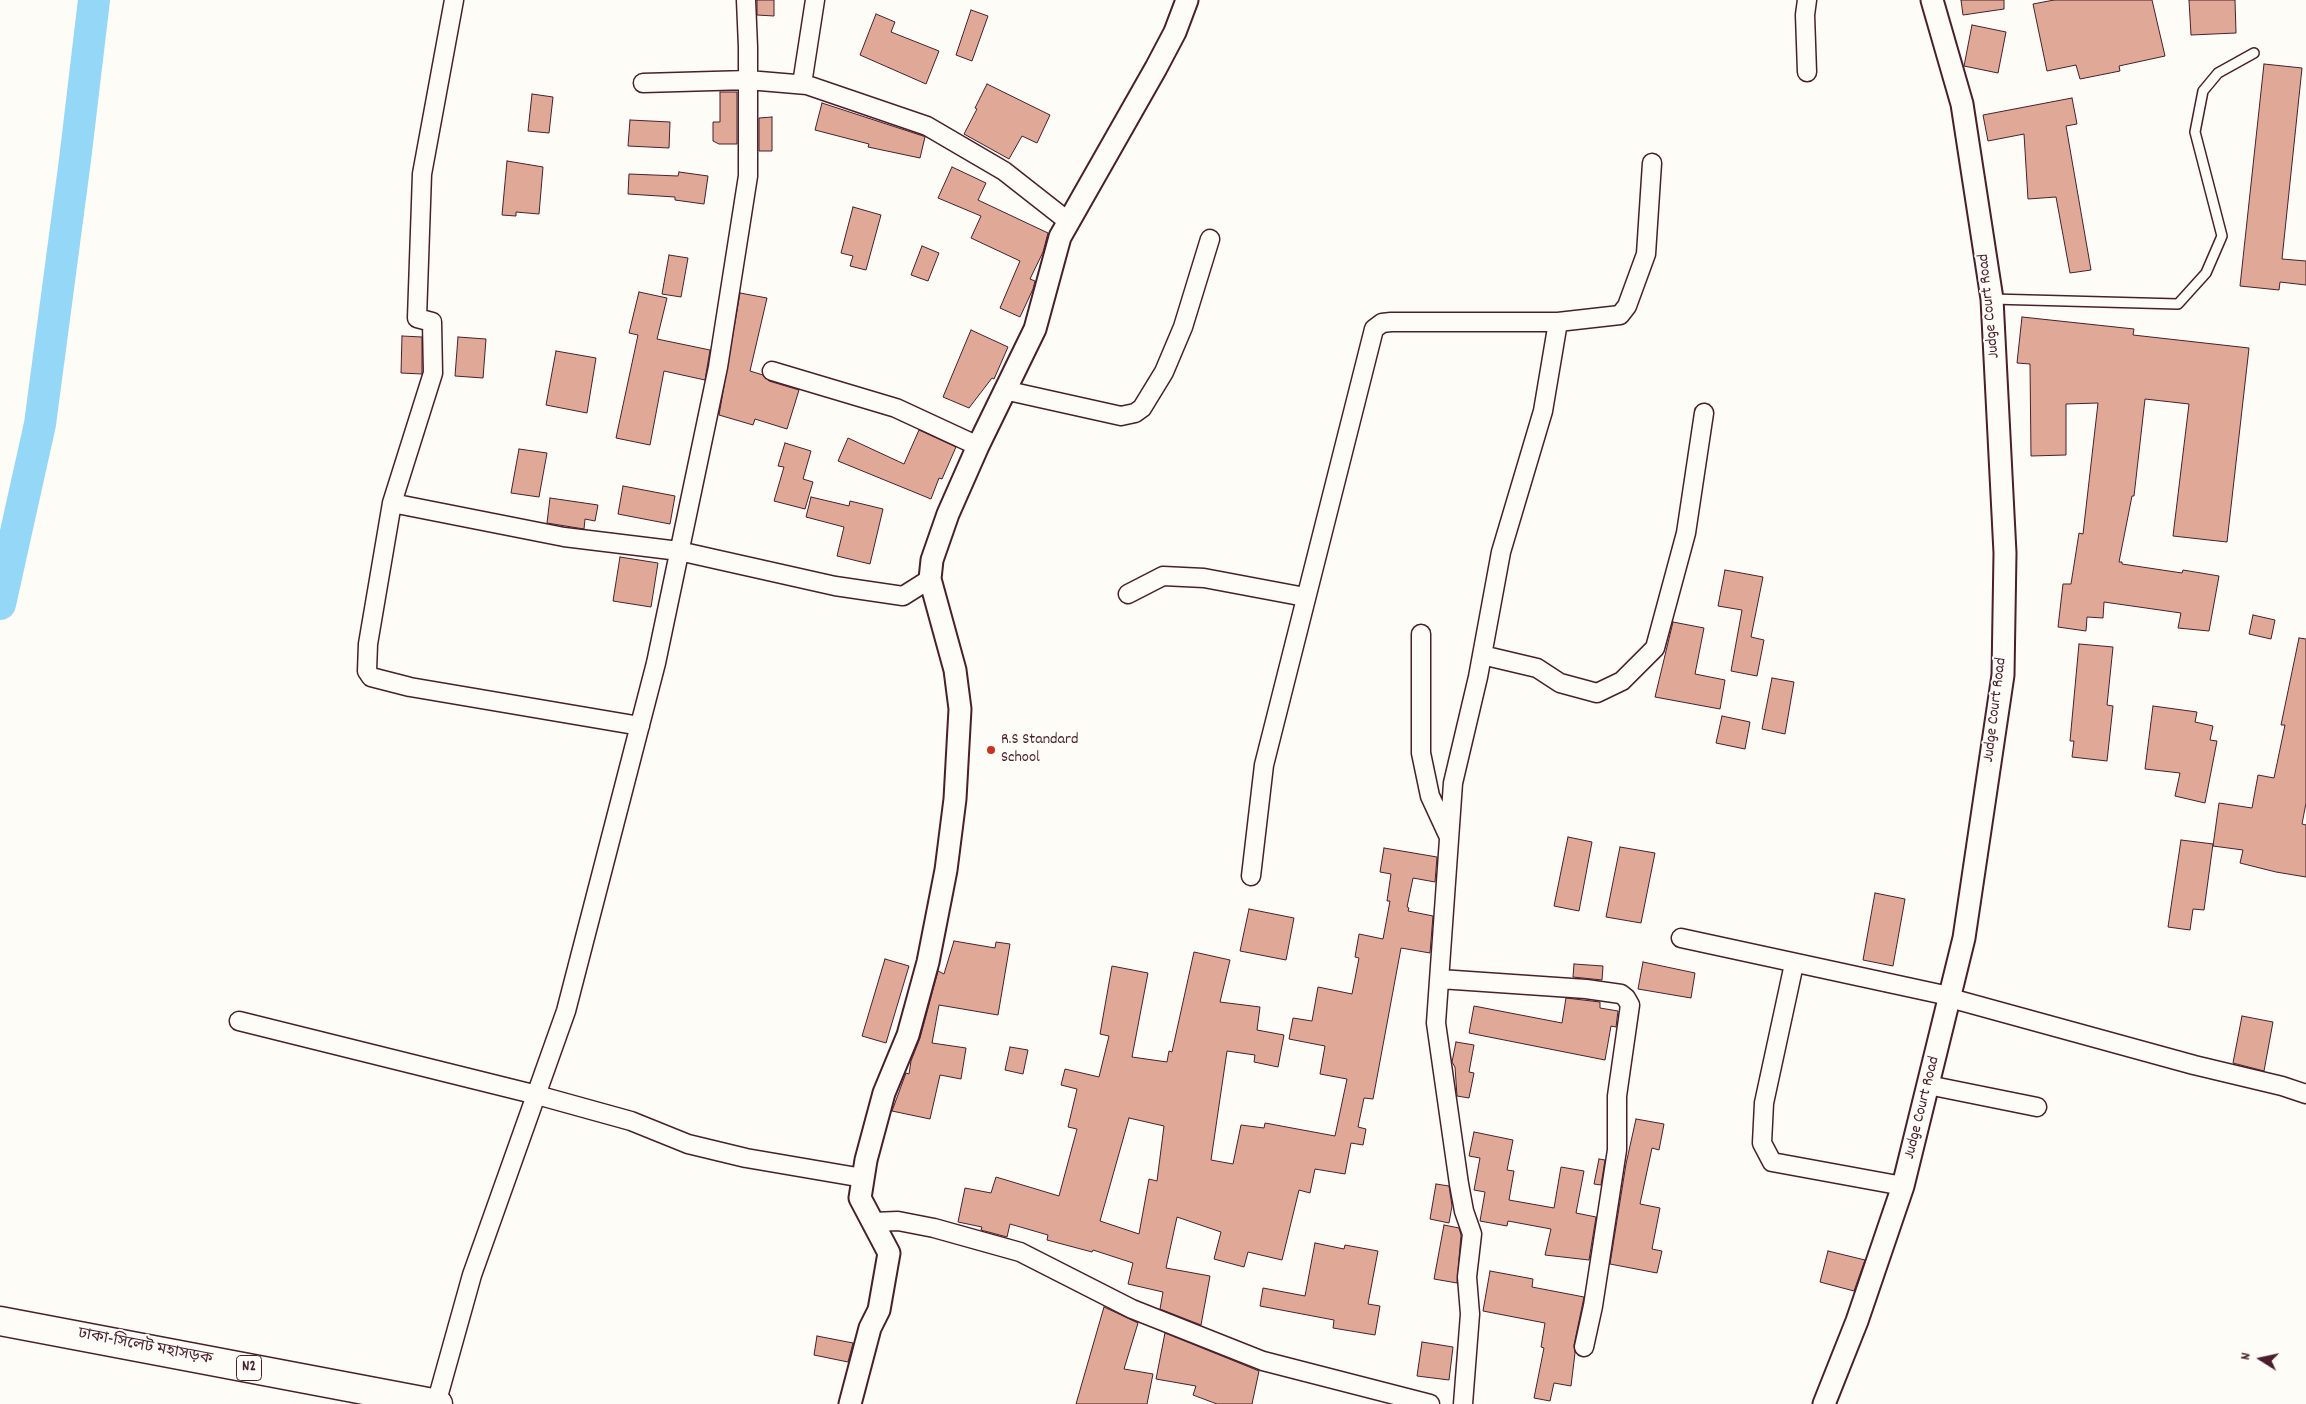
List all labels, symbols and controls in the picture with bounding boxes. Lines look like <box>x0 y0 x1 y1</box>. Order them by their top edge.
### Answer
street label: Judge Court Road <box>1975 253 2005 359</box>
street label: Judge Court Road <box>1980 657 2012 763</box>
place label: R.S Standard School <box>1001 731 1078 769</box>
marker: R.S Standard School <box>985 744 997 756</box>
street label: Judge Court Road <box>1901 1055 1945 1161</box>
street label: ঢাকা-সিলেট মহাসড়ক <box>76 1326 214 1370</box>
north arrow <box>2236 1334 2286 1384</box>
text: N <box>2236 1351 2257 1362</box>
road number: N2 <box>236 1356 262 1380</box>

